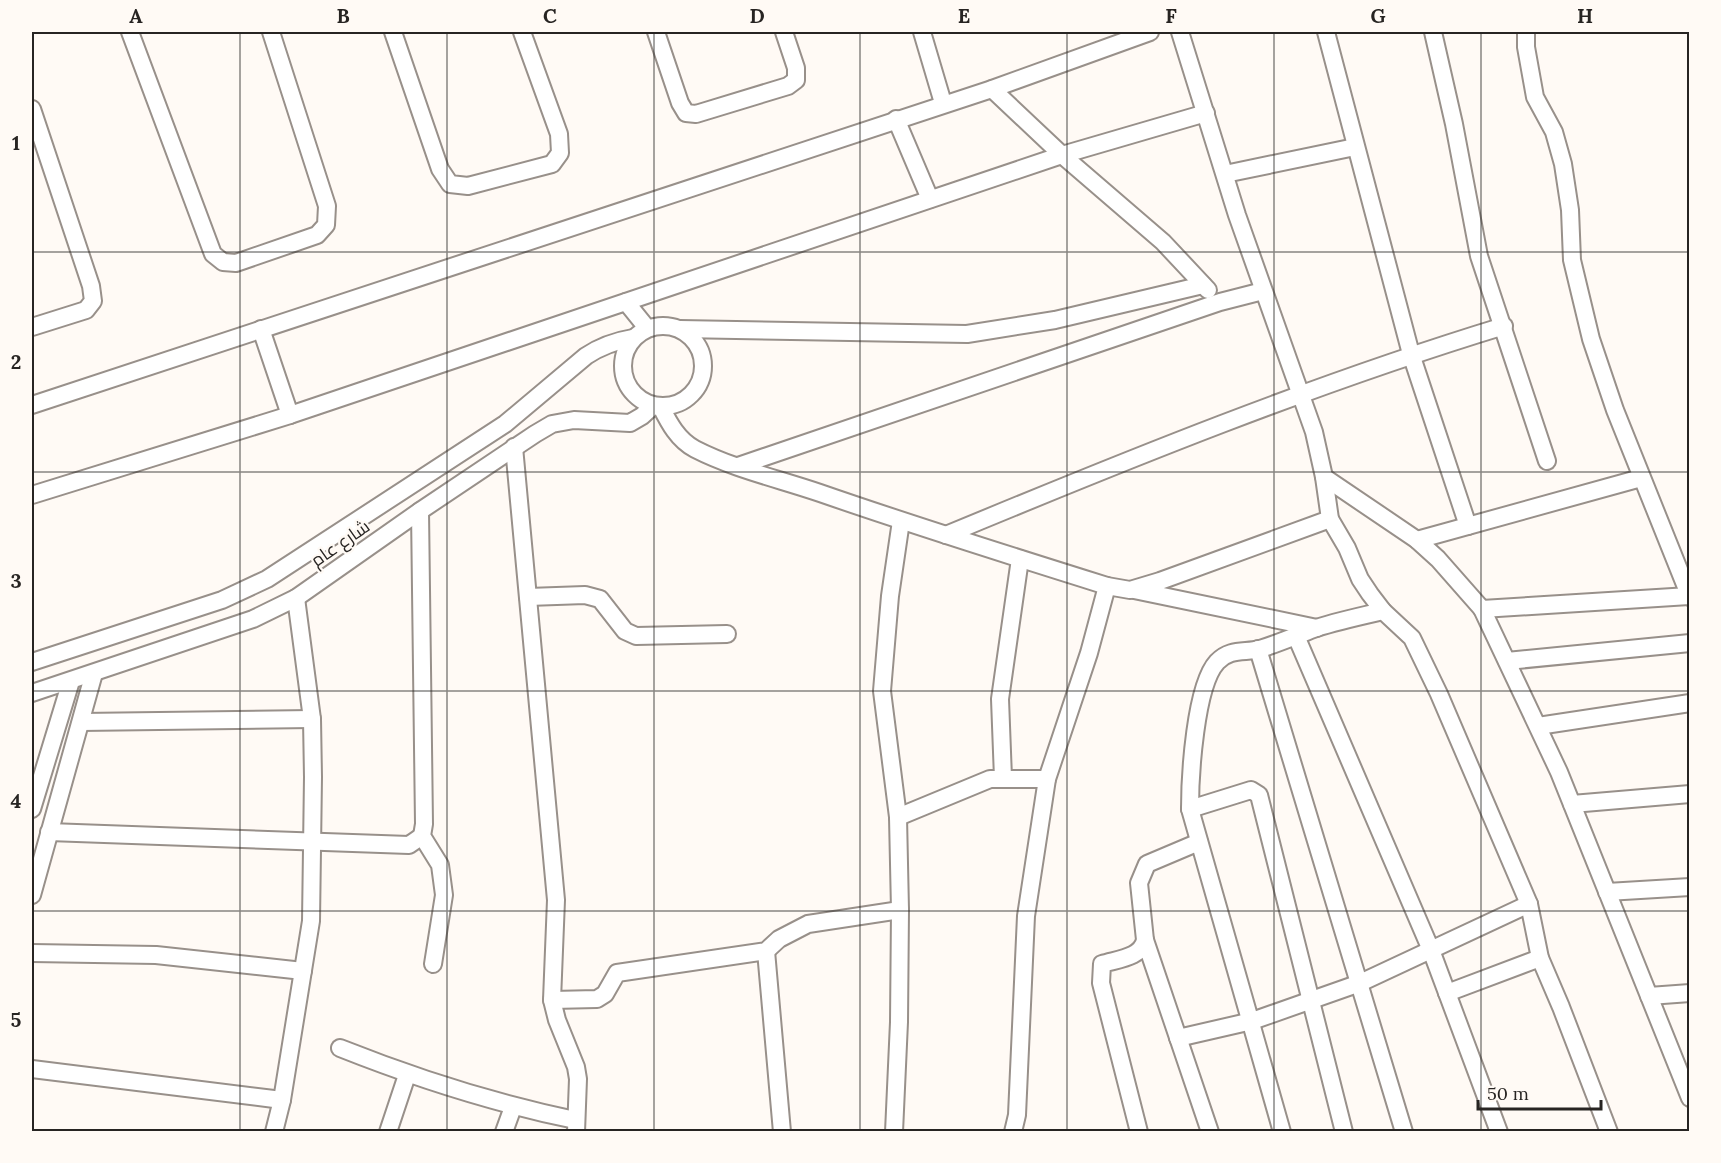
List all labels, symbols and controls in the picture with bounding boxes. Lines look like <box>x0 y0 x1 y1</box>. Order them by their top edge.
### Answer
text: A <box>129 3 143 28</box>
text: B <box>336 3 350 28</box>
text: C <box>543 3 557 28</box>
text: D <box>749 3 765 28</box>
text: E <box>958 3 970 28</box>
text: F <box>1165 3 1177 28</box>
text: G <box>1370 3 1386 28</box>
text: H <box>1577 3 1593 28</box>
text: 1 <box>12 130 20 155</box>
text: 2 <box>11 349 21 374</box>
street label: شارع عام <box>306 514 375 572</box>
text: 3 <box>10 568 22 593</box>
text: 4 <box>11 788 22 813</box>
text: 5 <box>11 1007 22 1032</box>
scale bar <box>1478 1073 1601 1111</box>
text: 50 m <box>1487 1082 1529 1105</box>

